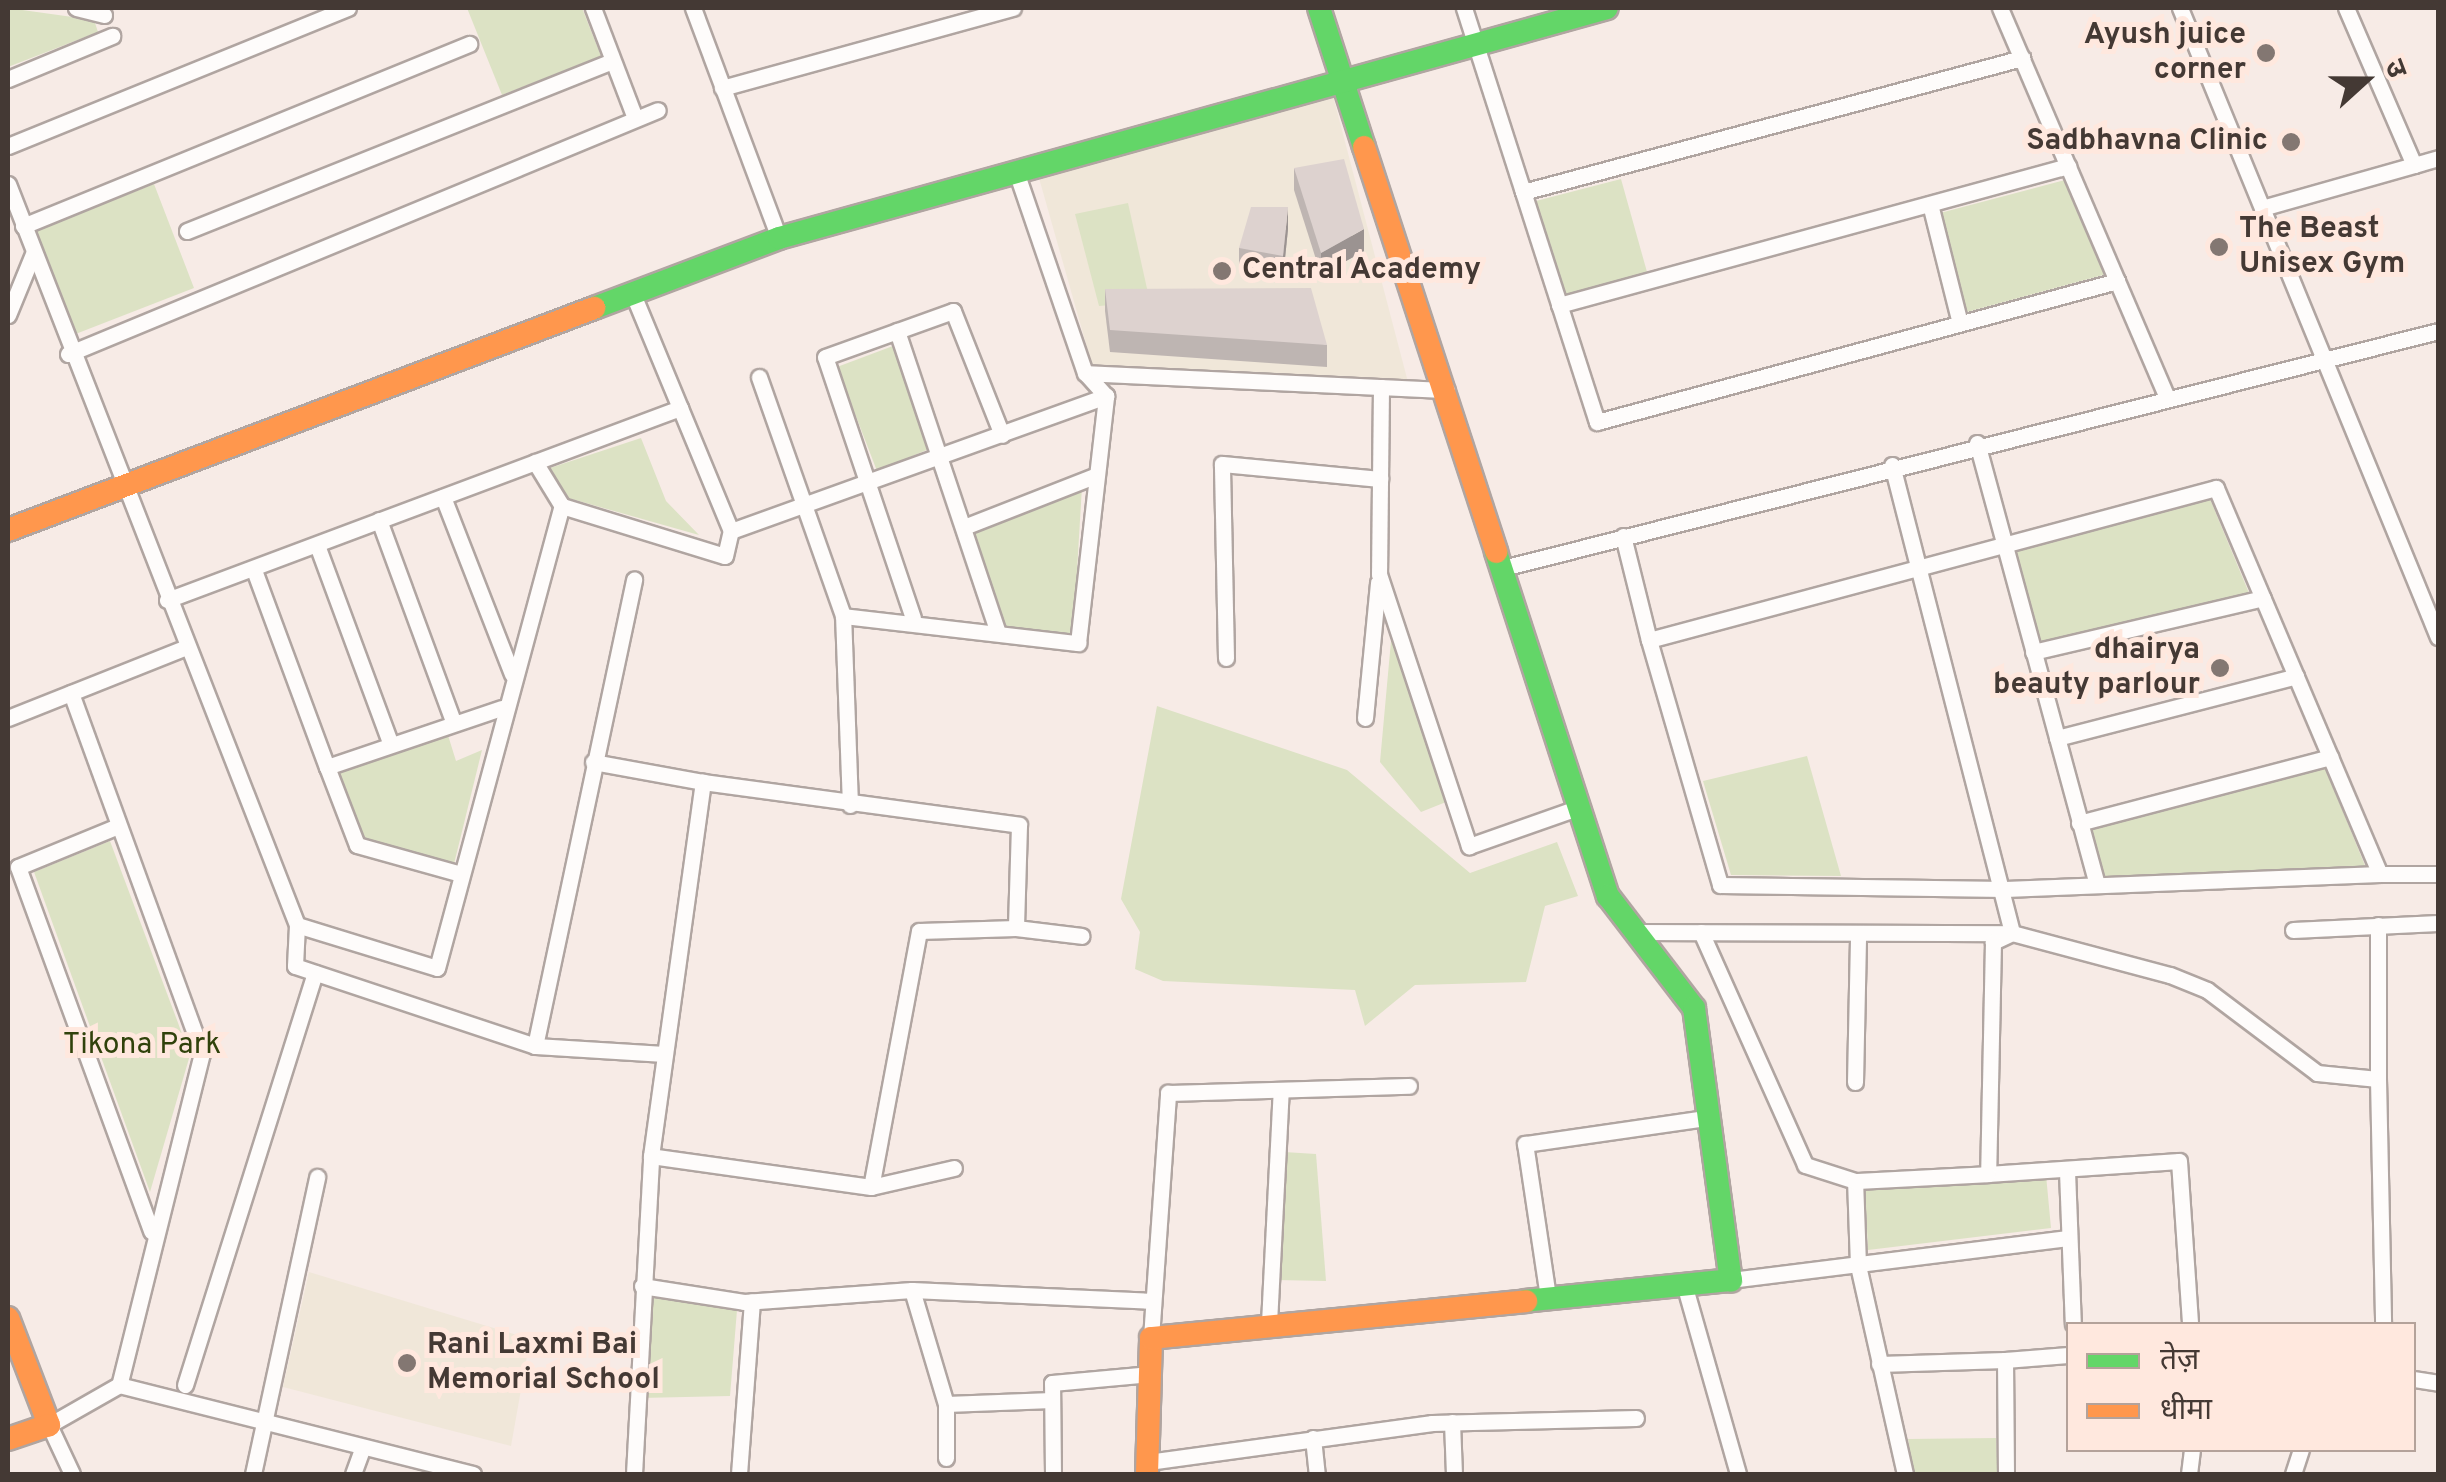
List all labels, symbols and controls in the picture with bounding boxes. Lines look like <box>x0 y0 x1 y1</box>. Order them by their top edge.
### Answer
place label: Ayush juice corner <box>2084 18 2246 88</box>
north arrow <box>2316 30 2416 130</box>
marker: Ayush juice corner <box>2255 42 2277 64</box>
text: उ <box>2374 55 2414 83</box>
place label: Sadbhavna Clinic <box>2026 124 2268 160</box>
marker: Sadbhavna Clinic <box>2278 129 2304 155</box>
place label: The Beast Unisex Gym <box>2239 212 2405 282</box>
marker: The Beast Unisex Gym <box>2208 236 2230 258</box>
place label: Central Academy <box>1242 253 1482 289</box>
marker: Central Academy <box>1211 260 1233 282</box>
place label: dhairya beauty parlour <box>1993 633 2200 704</box>
marker: dhairya beauty parlour <box>2209 657 2231 679</box>
park label: Tikona Park <box>63 1028 221 1064</box>
legend <box>2066 1322 2416 1452</box>
place label: Rani Laxmi Bai Memorial School <box>427 1328 660 1398</box>
text: तेज़ <box>2160 1343 2199 1380</box>
marker: Rani Laxmi Bai Memorial School <box>396 1352 418 1374</box>
text: धीमा <box>2160 1393 2212 1430</box>

